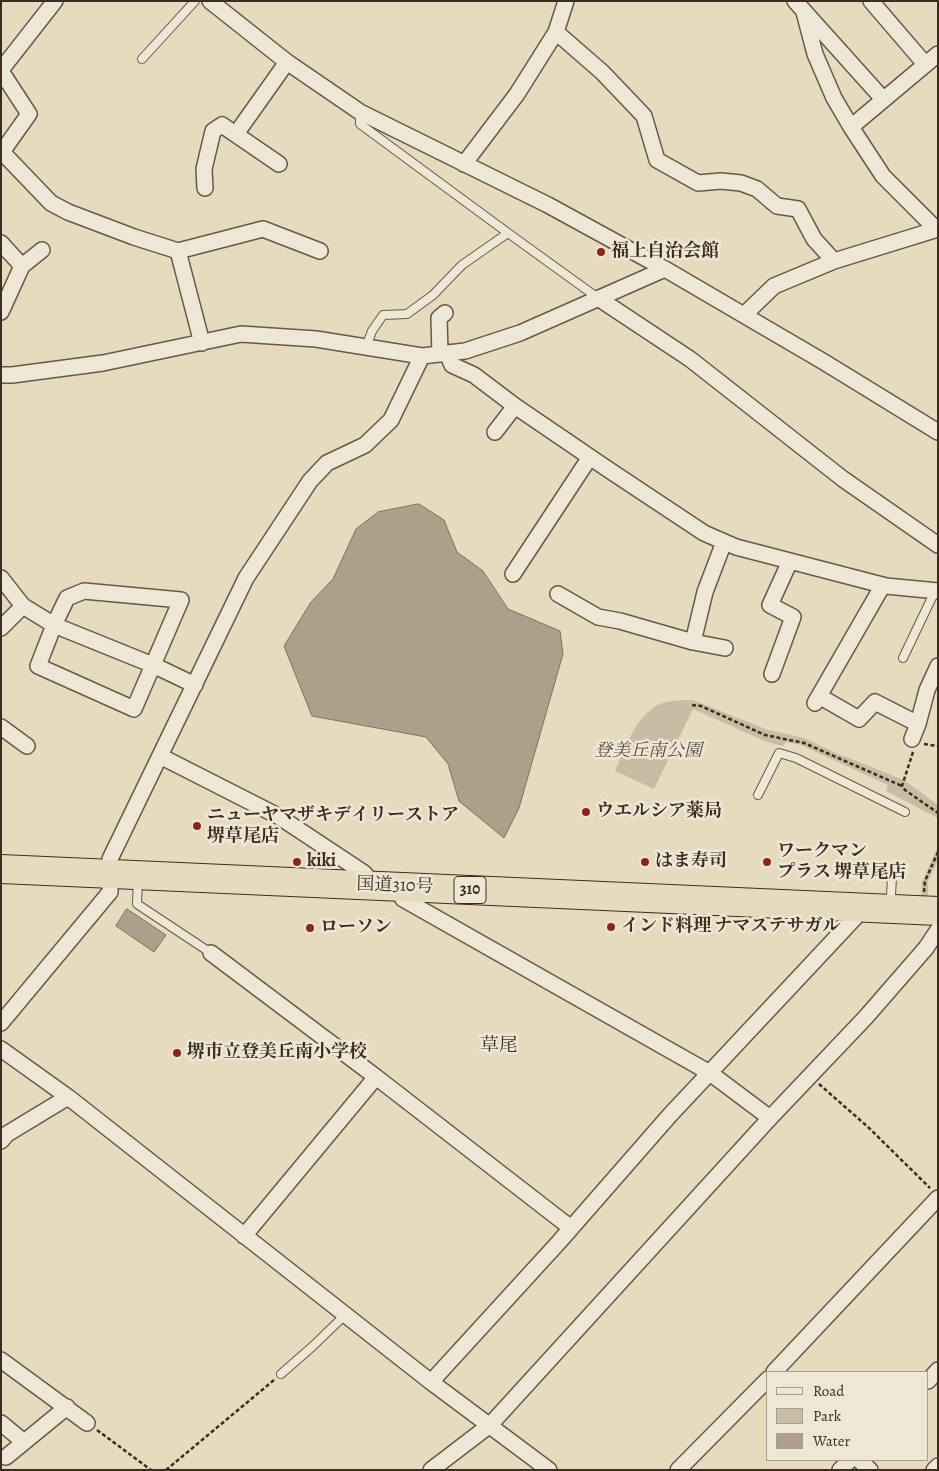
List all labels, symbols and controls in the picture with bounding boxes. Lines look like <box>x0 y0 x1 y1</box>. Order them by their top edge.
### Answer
place label: 福上自治会館 <box>611 241 719 263</box>
marker: 福上自治会館 <box>595 246 607 258</box>
park label: 登美丘南公園 <box>594 741 702 763</box>
place label: ウエルシア薬局 <box>596 801 722 823</box>
place label: ニューヤマザキデイリーストア 堺草尾店 <box>207 805 459 848</box>
marker: ウエルシア薬局 <box>580 806 592 818</box>
marker: ニューヤマザキデイリーストア 堺草尾店 <box>191 820 203 832</box>
place label: ワークマン プラス 堺草尾店 <box>777 841 906 884</box>
place label: kiki <box>307 851 336 873</box>
place label: はま寿司 <box>655 851 727 873</box>
marker: kiki <box>291 856 303 868</box>
marker: はま寿司 <box>639 856 651 868</box>
marker: ワークマン プラス 堺草尾店 <box>761 856 773 868</box>
street label: 国道310号 <box>356 874 434 898</box>
road number: 310 <box>454 876 486 904</box>
place label: インド料理 ナマステサガル <box>621 916 840 938</box>
place label: ローソン <box>320 917 392 939</box>
marker: インド料理 ナマステサガル <box>605 921 617 933</box>
marker: ローソン <box>304 922 316 934</box>
district label: 草尾 <box>480 1035 518 1057</box>
place label: 堺市立登美丘南小学校 <box>187 1042 367 1064</box>
marker: 堺市立登美丘南小学校 <box>171 1047 183 1059</box>
legend <box>766 1371 929 1461</box>
text: Road <box>813 1381 844 1401</box>
text: Park <box>813 1406 841 1426</box>
text: Water <box>813 1431 850 1451</box>

